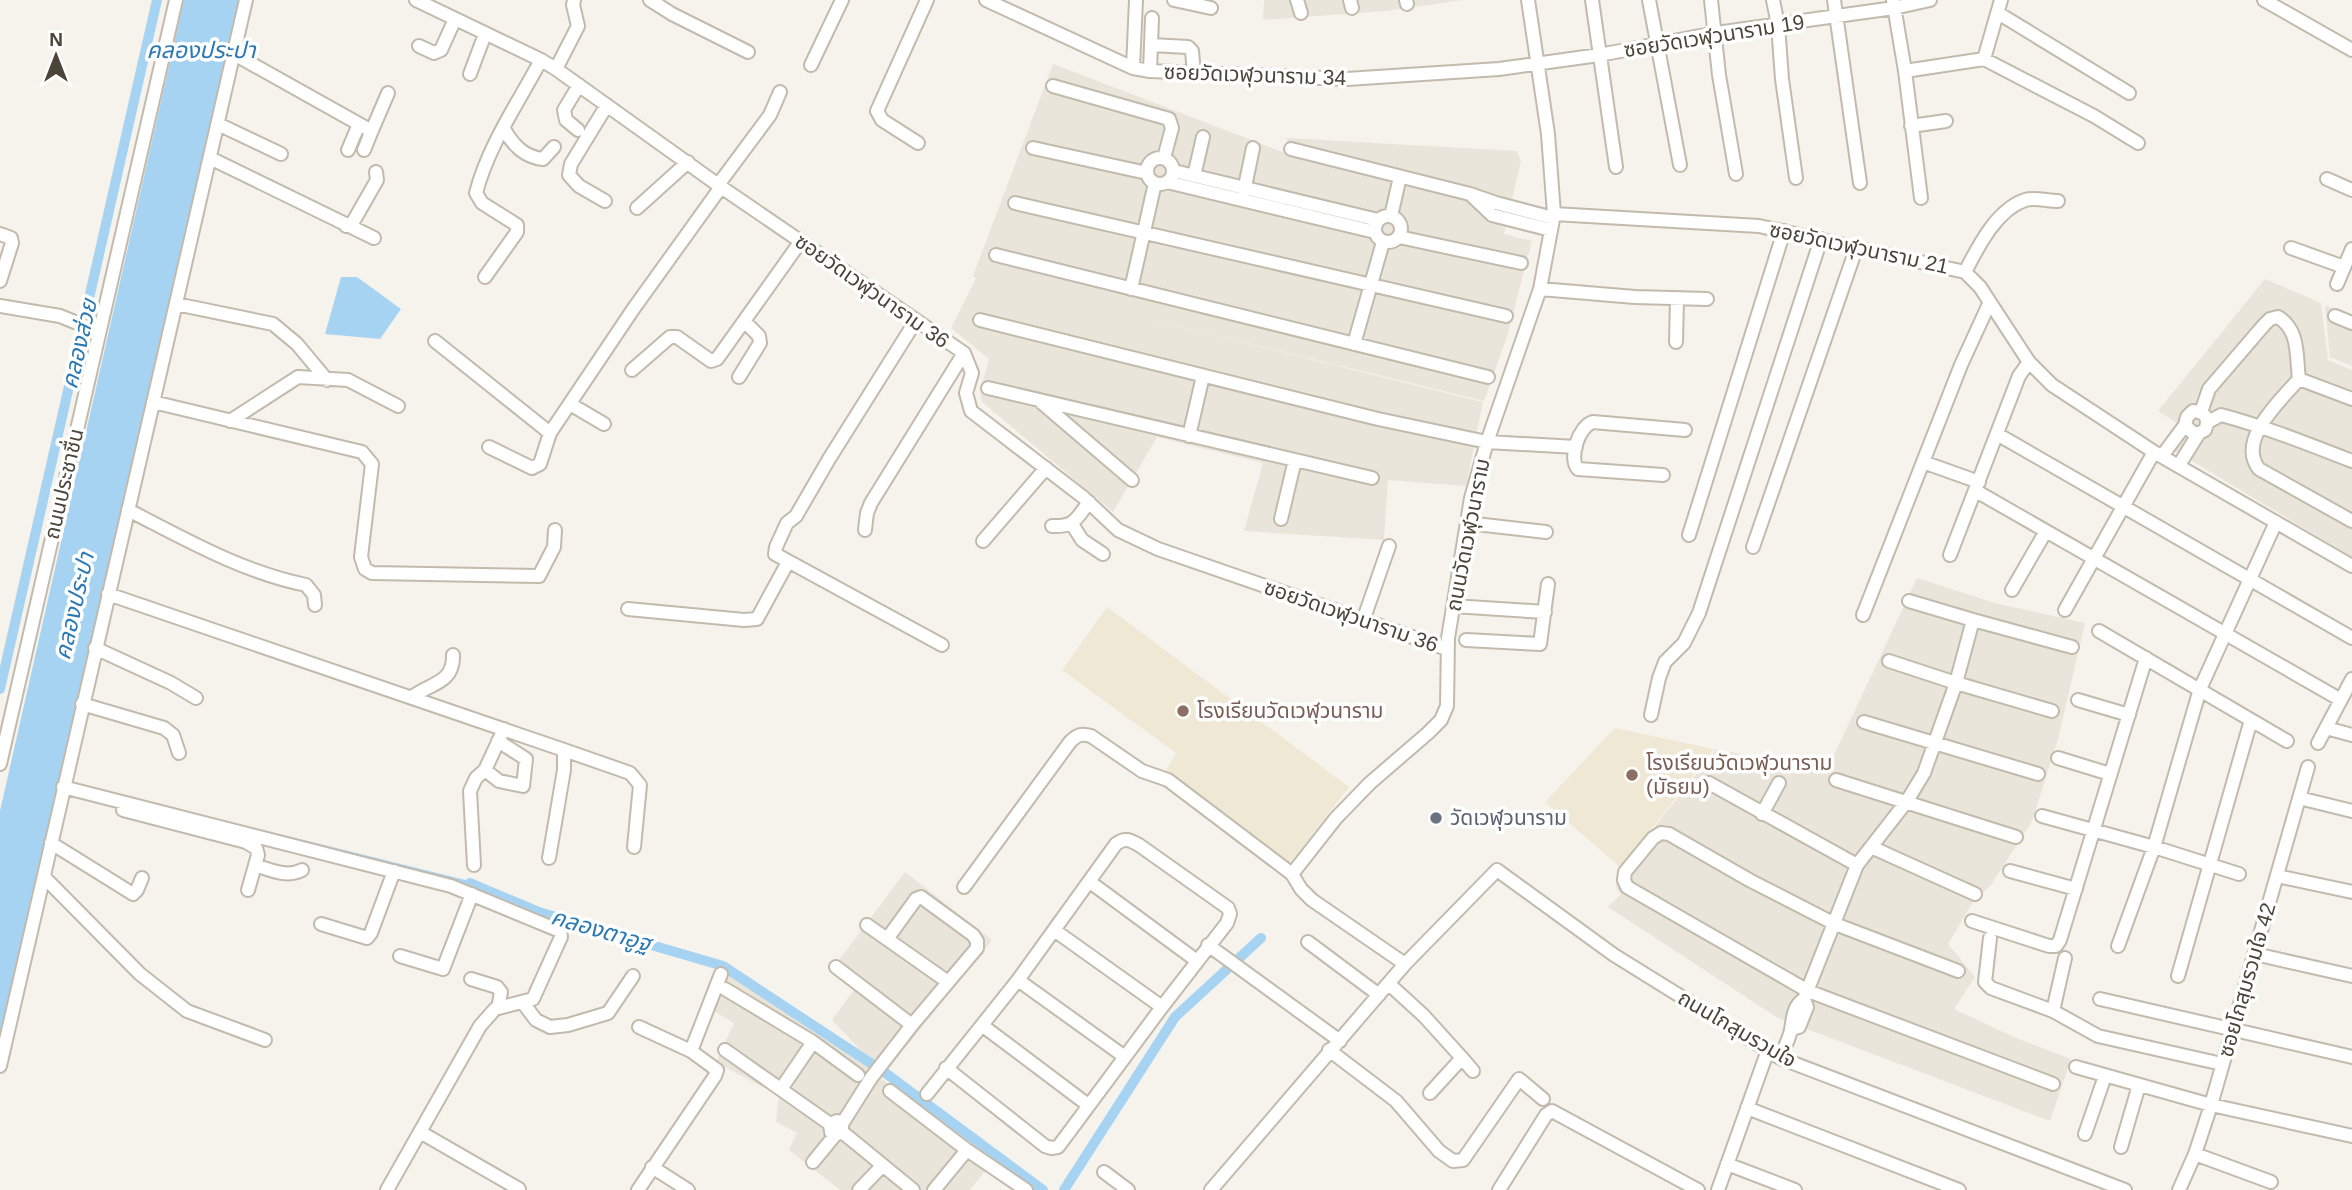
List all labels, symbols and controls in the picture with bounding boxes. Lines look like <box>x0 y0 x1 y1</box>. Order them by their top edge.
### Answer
street label: ซอยวัดเวฬุวนาราม 19 <box>1622 10 1806 63</box>
north arrow <box>21 21 91 91</box>
text: N <box>49 29 63 50</box>
water label: คลองประปา <box>147 37 257 63</box>
street label: ซอยวัดเวฬุวนาราม 34 <box>1163 60 1347 91</box>
street label: ซอยวัดเวฬุวนาราม 21 <box>1767 217 1951 280</box>
street label: ซอยวัดเวฬุวนาราม 36 <box>790 229 954 354</box>
water label: คลองส่วย <box>56 295 102 391</box>
street label: ถนนประชาชื่น <box>37 426 87 542</box>
street label: ถนนวัดเวฬุวนาราม <box>1441 456 1496 614</box>
water label: คลองประปา <box>49 548 99 662</box>
street label: ซอยวัดเวฬุวนาราม 36 <box>1261 575 1441 658</box>
place label: โรงเรียนวัดเวฬุวนาราม <box>1197 699 1383 724</box>
marker: โรงเรียนวัดเวฬุวนาราม <box>1175 703 1191 719</box>
place label: โรงเรียนวัดเวฬุวนาราม (มัธยม) <box>1646 751 1832 798</box>
marker: โรงเรียนวัดเวฬุวนาราม (มัธยม) <box>1624 767 1640 783</box>
place label: วัดเวฬุวนาราม <box>1450 806 1567 831</box>
marker: วัดเวฬุวนาราม <box>1428 810 1444 826</box>
street label: ซอยโกสุมรวมใจ 42 <box>2213 900 2281 1060</box>
water label: คลองตาอูฐ <box>548 903 657 959</box>
street label: ถนนโกสุมรวมใจ <box>1673 985 1800 1073</box>

